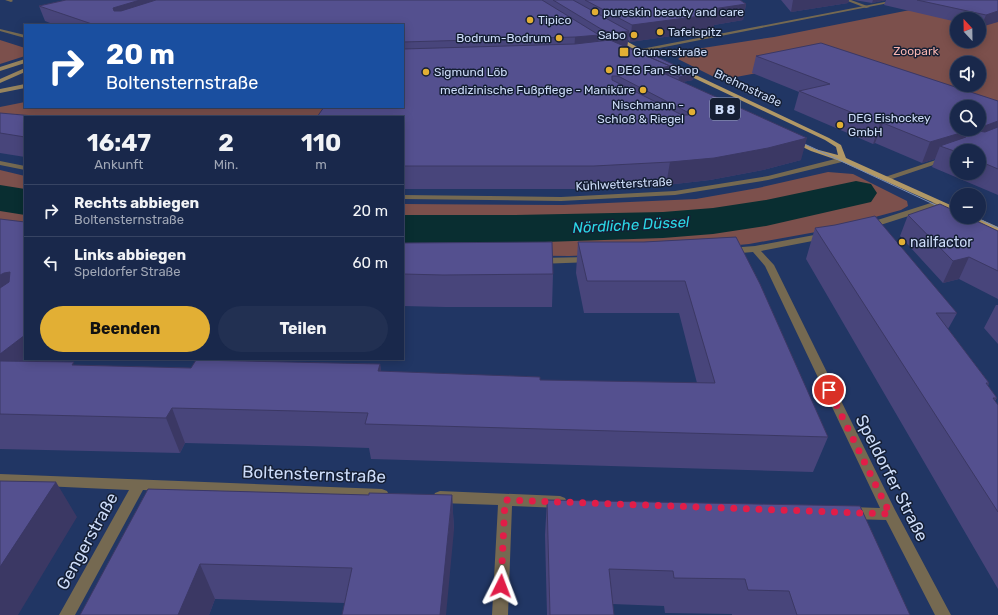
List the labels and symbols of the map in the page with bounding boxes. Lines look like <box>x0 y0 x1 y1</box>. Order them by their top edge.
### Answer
place label: pureskin beauty and care <box>603 5 744 19</box>
marker: pureskin beauty and care <box>590 7 600 17</box>
north arrow <box>950 12 986 48</box>
place label: Tipico <box>538 13 571 27</box>
marker: Tipico <box>525 15 535 25</box>
place label: Tafelspitz <box>668 25 722 39</box>
marker: Tafelspitz <box>655 27 665 37</box>
place label: Sabo <box>598 28 626 42</box>
marker: Sabo <box>629 30 639 40</box>
place label: Bodrum-Bodrum <box>456 31 551 45</box>
marker: Bodrum-Bodrum <box>554 33 564 43</box>
park label: Zoopark <box>893 44 939 58</box>
place label: Grunerstraße <box>633 45 707 59</box>
marker: Grunerstraße <box>618 46 630 58</box>
place label: DEG Fan-Shop <box>617 63 699 77</box>
place label: Sigmund Löb <box>434 65 507 79</box>
marker: DEG Fan-Shop <box>604 65 614 75</box>
street label: Brehmstraße <box>712 66 784 110</box>
marker: Sigmund Löb <box>421 67 431 77</box>
place label: medizinische Fußpflege - Maniküre <box>440 83 635 97</box>
marker: medizinische Fußpflege - Maniküre <box>638 85 648 95</box>
place label: Nischmann - Schloß & Riegel <box>597 98 684 126</box>
road number: B 8 <box>710 98 740 120</box>
marker: Nischmann - Schloß & Riegel <box>687 107 697 117</box>
place label: DEG Eishockey GmbH <box>848 111 931 139</box>
marker: DEG Eishockey GmbH <box>835 120 845 130</box>
street label: Kühlwetterstraße <box>575 174 673 194</box>
water label: Nördliche Düssel <box>572 213 690 237</box>
place label: nailfactor <box>910 234 973 251</box>
marker: nailfactor <box>897 237 907 247</box>
pin <box>812 373 846 407</box>
street label: Speldorfer Straße <box>851 411 933 545</box>
street label: Boltensternstraße <box>242 461 386 487</box>
street label: Gengerstraße <box>52 489 122 593</box>
position arrow <box>480 565 522 607</box>

